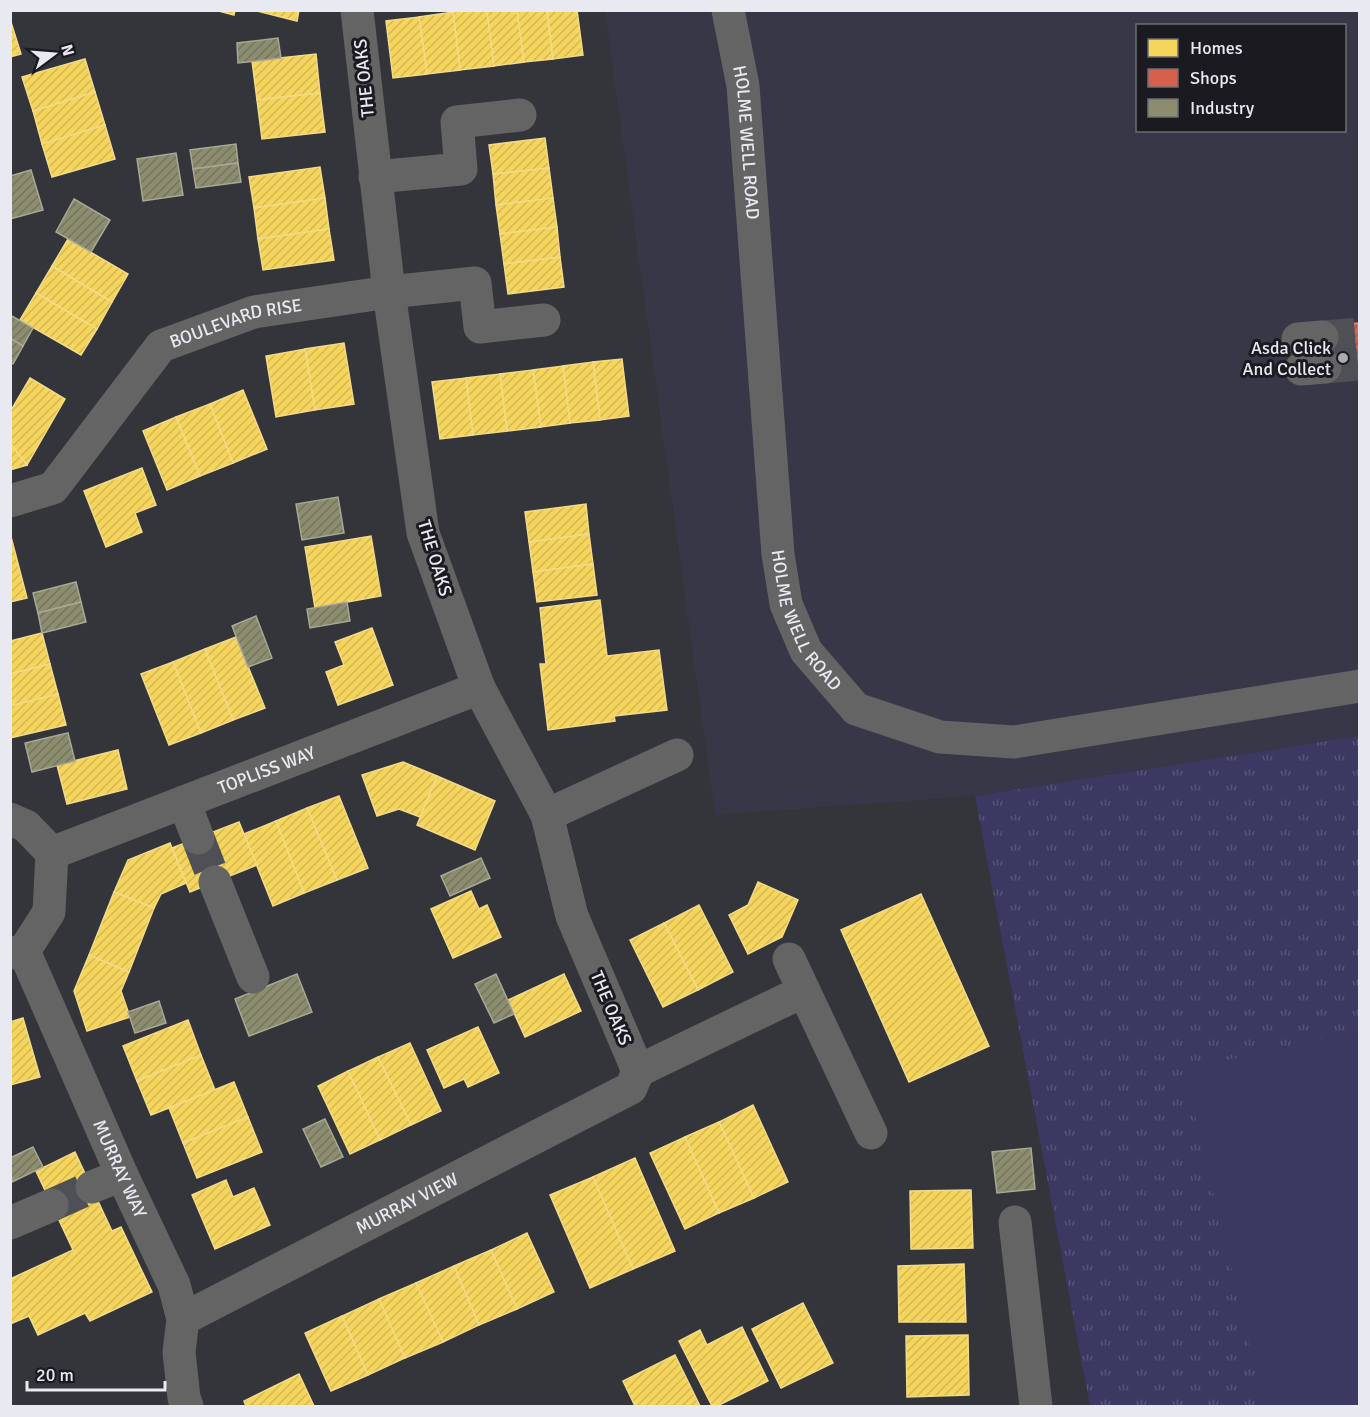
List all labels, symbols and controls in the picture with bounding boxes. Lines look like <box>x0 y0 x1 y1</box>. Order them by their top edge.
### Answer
north arrow <box>24 24 84 84</box>
legend <box>1136 24 1346 132</box>
text: Homes <box>1190 37 1243 59</box>
street label: THE OAKS <box>349 38 379 118</box>
text: N <box>56 42 79 58</box>
street label: HOLME WELL ROAD <box>728 63 764 220</box>
text: Shops <box>1190 67 1237 89</box>
text: Industry <box>1190 97 1255 119</box>
street label: BOULEVARD RISE <box>167 294 303 353</box>
place label: Asda Click And Collect <box>1243 337 1331 380</box>
marker: Asda Click And Collect <box>1336 351 1350 365</box>
street label: THE OAKS <box>413 517 457 599</box>
street label: HOLME WELL ROAD <box>766 548 846 695</box>
street label: TOPLISS WAY <box>215 741 318 799</box>
street label: THE OAKS <box>586 968 636 1048</box>
street label: MURRAY WAY <box>88 1116 152 1221</box>
street label: MURRAY VIEW <box>352 1168 462 1239</box>
scale bar <box>27 1354 165 1392</box>
text: 20 m <box>36 1364 74 1386</box>

